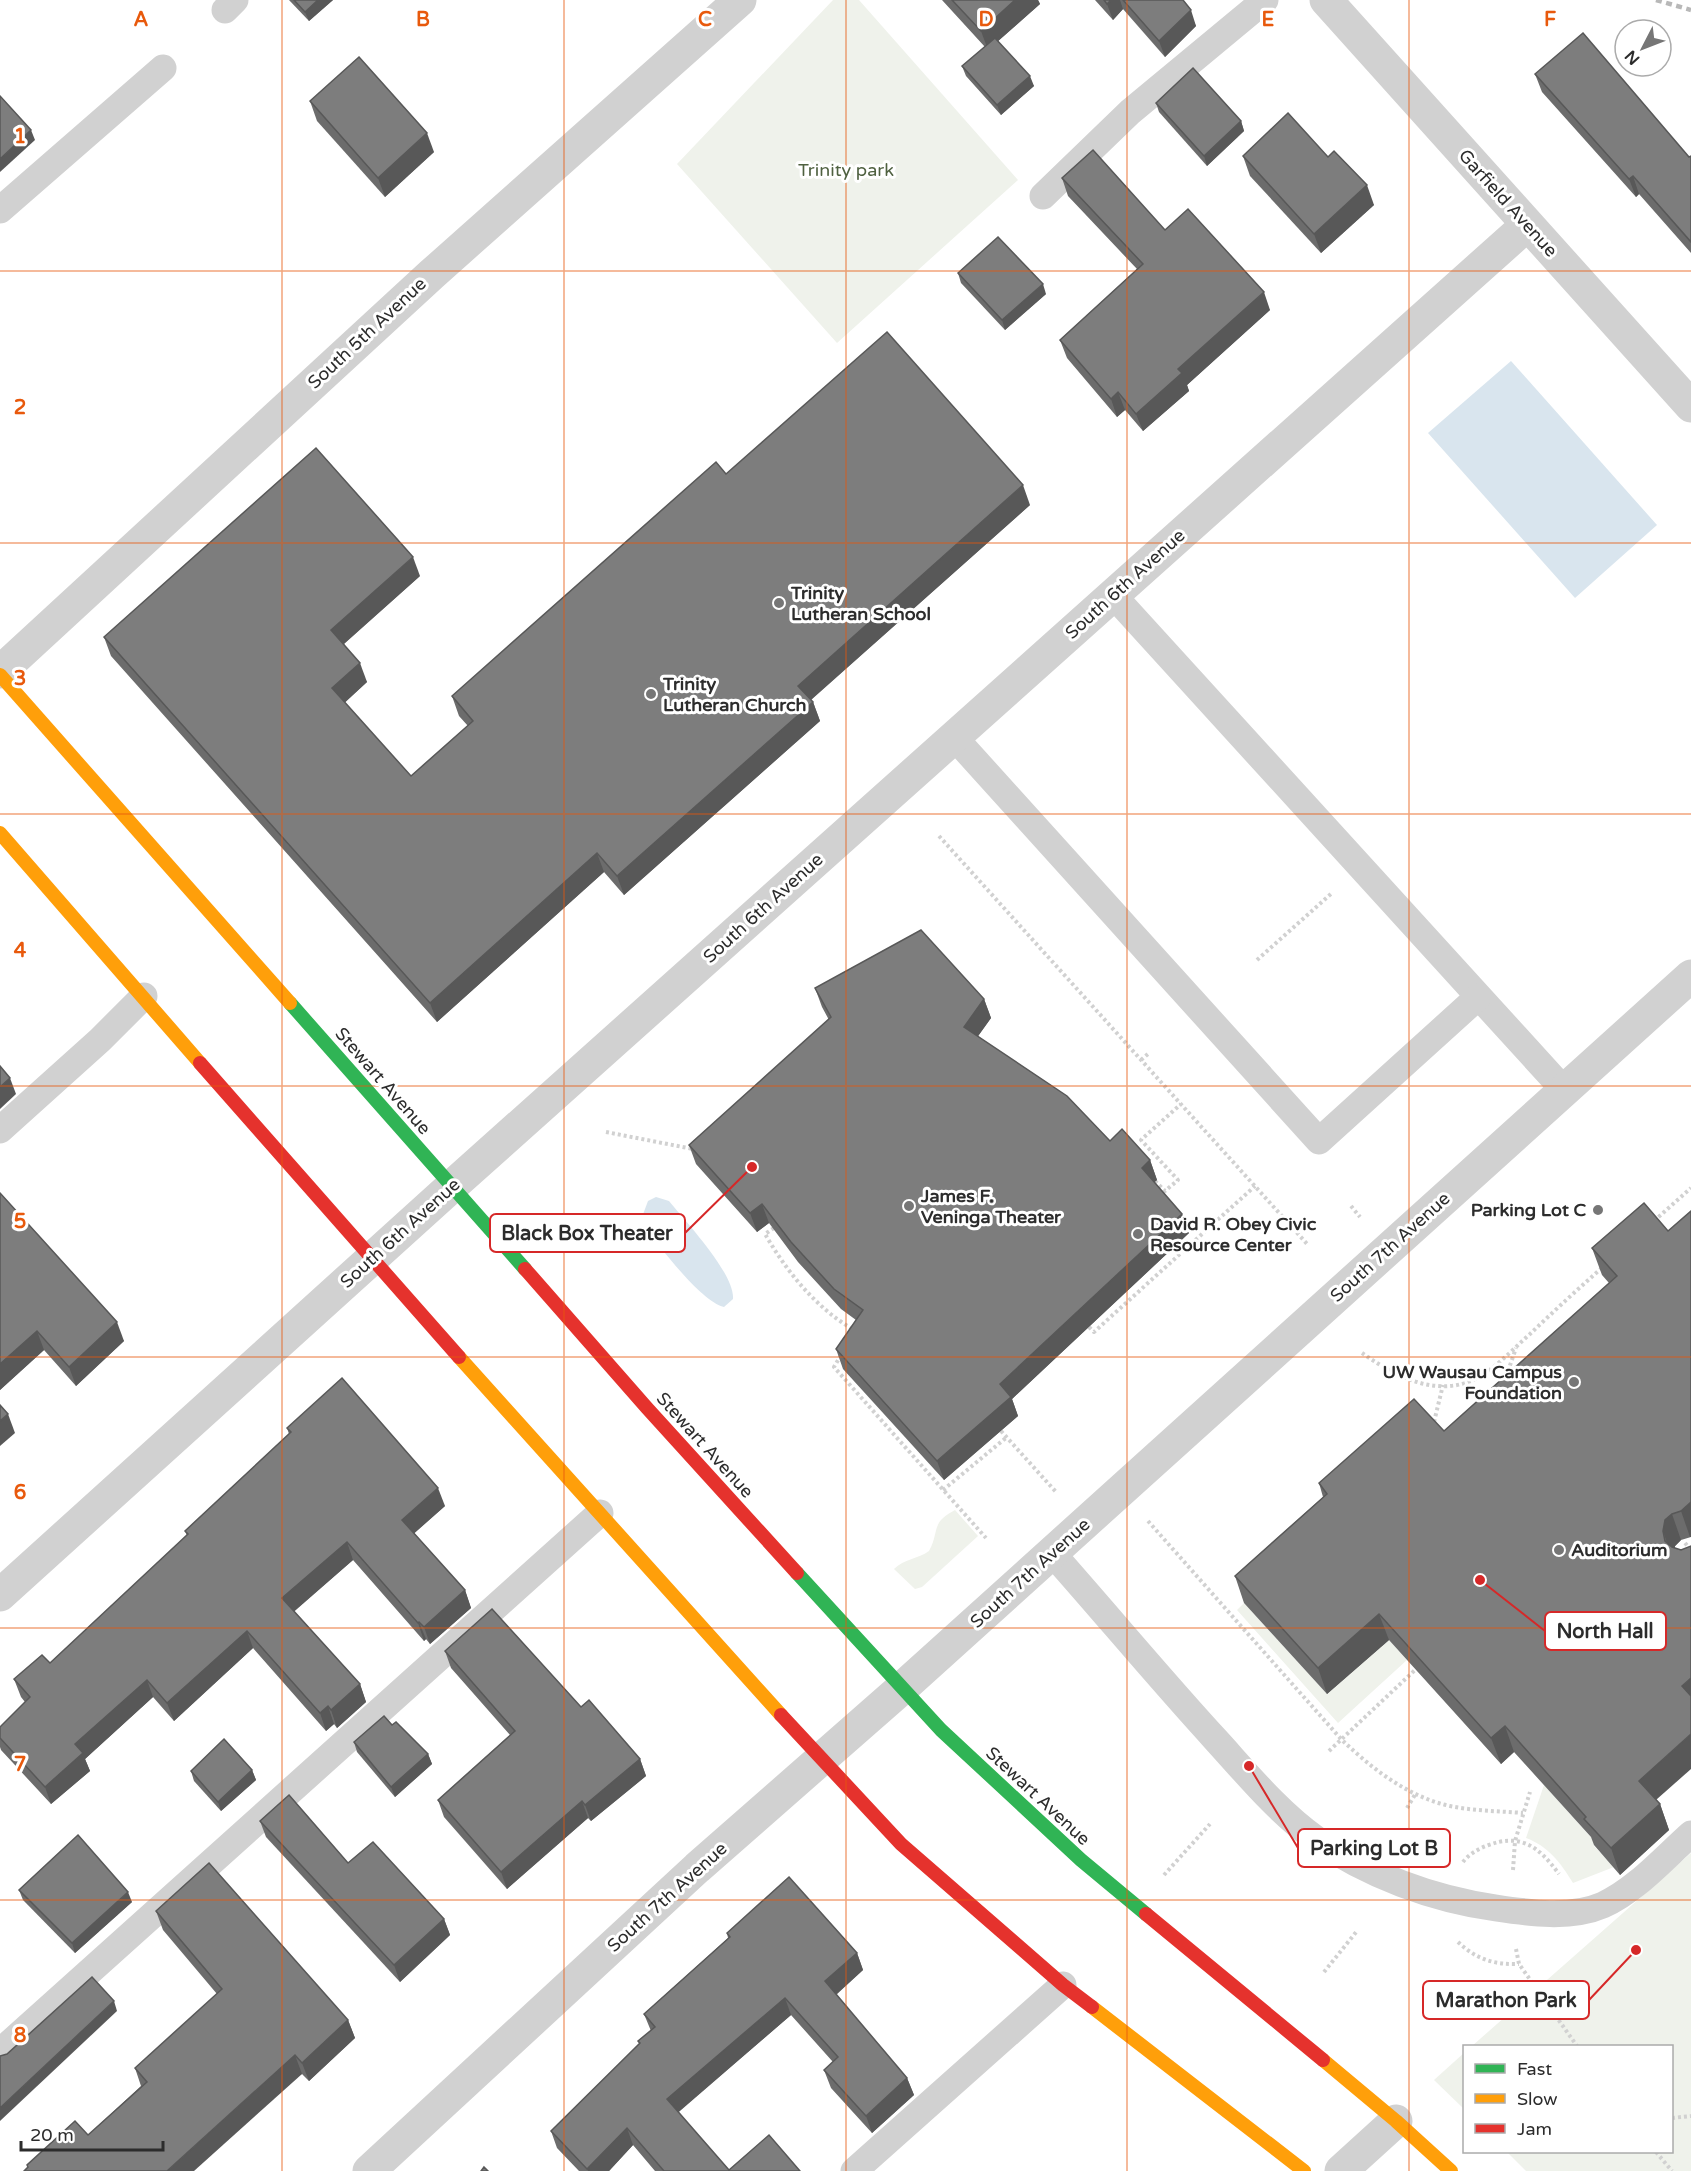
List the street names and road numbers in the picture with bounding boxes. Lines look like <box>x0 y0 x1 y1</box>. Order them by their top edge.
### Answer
street label: Garfield Avenue <box>1454 145 1562 261</box>
street label: South 5th Avenue <box>303 273 431 393</box>
street label: South 6th Avenue <box>1061 524 1189 644</box>
street label: South 6th Avenue <box>699 848 827 968</box>
street label: Stewart Avenue <box>331 1023 435 1139</box>
street label: South 6th Avenue <box>336 1173 464 1293</box>
street label: South 7th Avenue <box>1326 1187 1454 1307</box>
street label: Stewart Avenue <box>652 1388 758 1502</box>
street label: South 7th Avenue <box>966 1513 1094 1633</box>
street label: Stewart Avenue <box>981 1742 1095 1850</box>
street label: South 7th Avenue <box>603 1837 731 1957</box>

